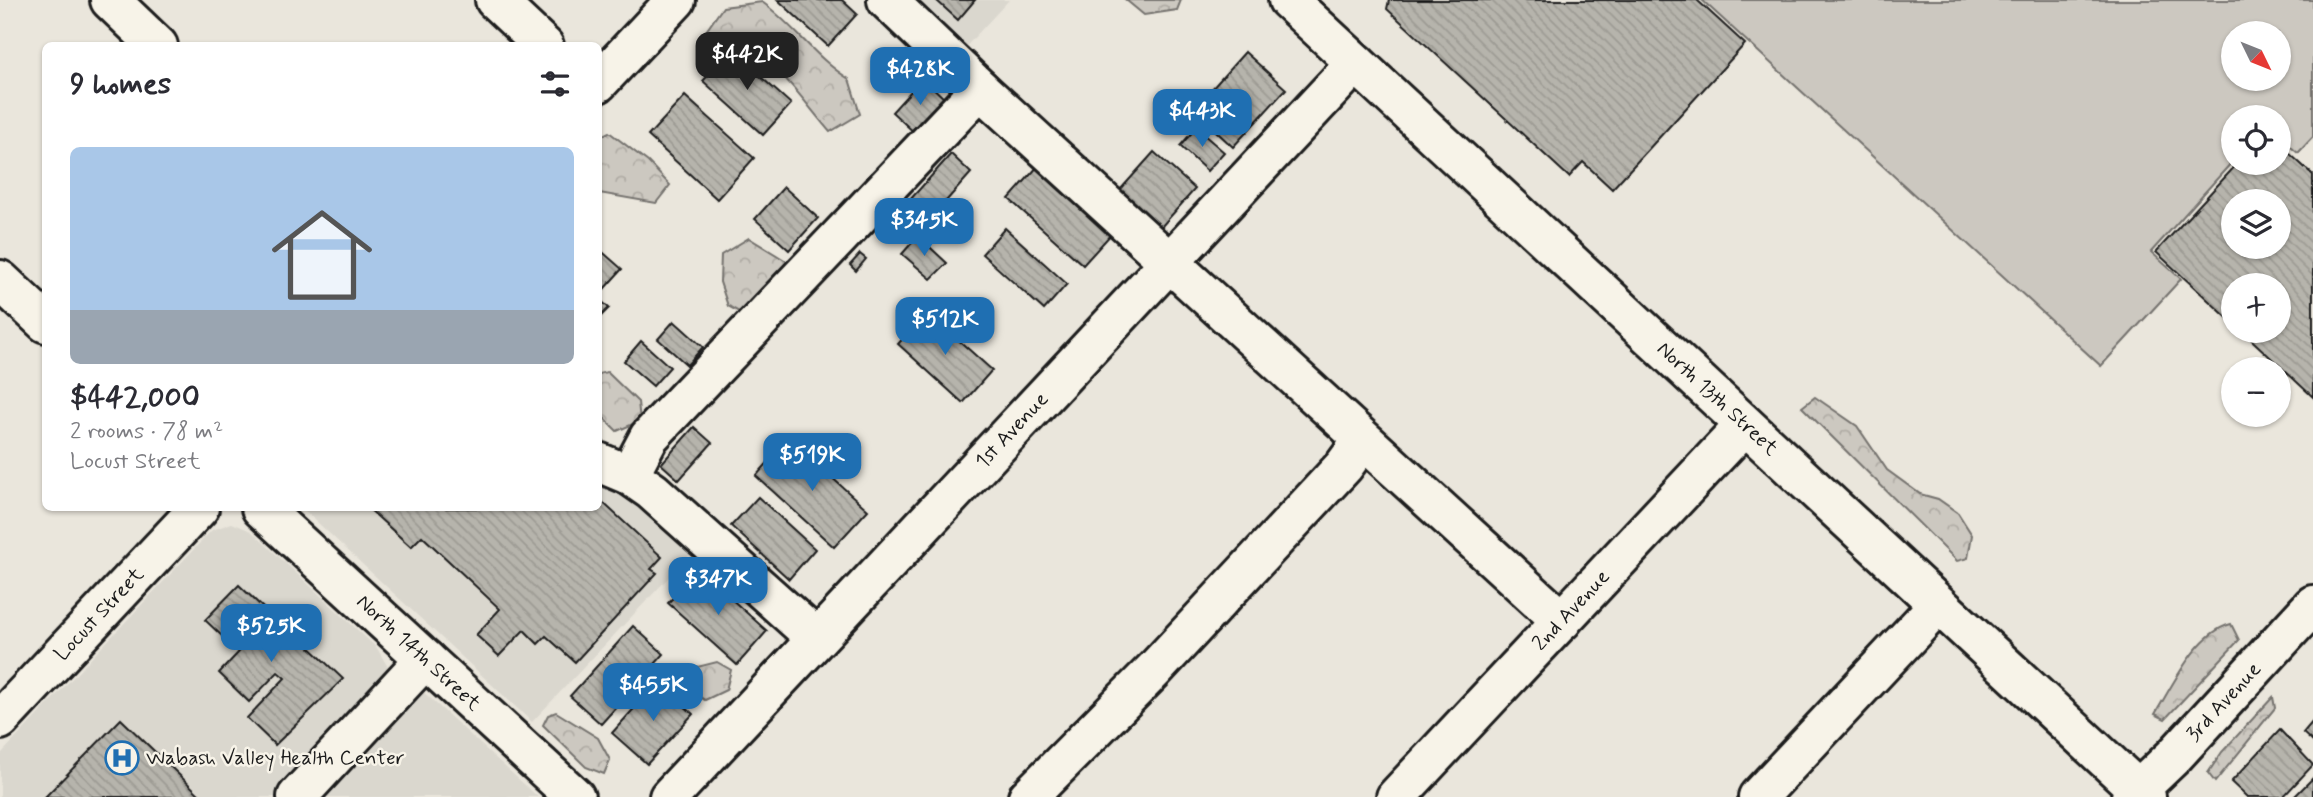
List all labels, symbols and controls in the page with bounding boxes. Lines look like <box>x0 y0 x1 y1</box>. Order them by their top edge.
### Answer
north arrow <box>2221 21 2291 91</box>
map controls <box>2221 21 2291 427</box>
pin: $442K <box>698 32 796 92</box>
text: $442K <box>712 40 782 70</box>
pin: $428K <box>871 48 969 107</box>
text: $428K <box>886 55 954 85</box>
text: 9 homes <box>70 65 171 104</box>
icon: filters <box>536 65 574 103</box>
pin: $443K <box>1153 90 1251 149</box>
text: $443K <box>1169 97 1235 127</box>
button: locate <box>2221 105 2291 175</box>
button: layers <box>2221 189 2291 259</box>
icon: home <box>259 192 385 318</box>
pin: $345K <box>875 198 973 258</box>
text: $345K <box>891 206 957 236</box>
button: + <box>2221 273 2291 343</box>
pin: $512K <box>896 298 994 357</box>
text: $512K <box>911 305 979 335</box>
street label: North 13th Street <box>1651 335 1785 463</box>
button: − <box>2221 357 2291 427</box>
text: $442,000 <box>70 378 200 417</box>
street label: 1st Avenue <box>969 386 1055 475</box>
text: 2 rooms · 78 m² <box>70 417 223 447</box>
pin: $519K <box>763 434 861 493</box>
text: $519K <box>779 441 845 471</box>
text: Locust Street <box>70 447 201 477</box>
pin: $347K <box>669 558 767 617</box>
street label: Locust Street <box>48 561 151 667</box>
street label: 2nd Avenue <box>1526 564 1616 657</box>
text: $347K <box>685 565 751 595</box>
street label: North 14th Street <box>350 588 487 718</box>
pin: $525K <box>222 604 320 664</box>
text: $525K <box>237 612 305 642</box>
street label: 3rd Avenue <box>2180 656 2268 748</box>
pin: $455K <box>604 664 702 723</box>
text: $455K <box>619 671 687 701</box>
hospital icon: Wabash Valley Health Center <box>103 739 141 777</box>
place label: Wabash Valley Health Center <box>146 744 405 772</box>

